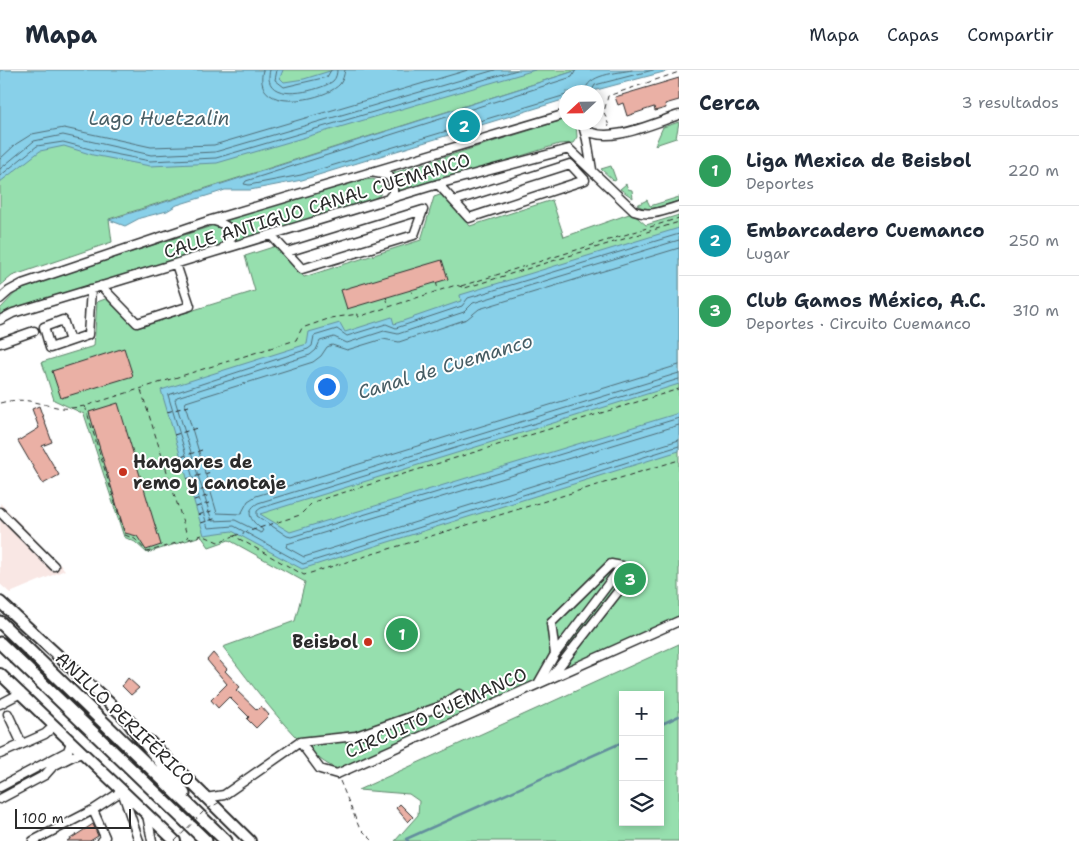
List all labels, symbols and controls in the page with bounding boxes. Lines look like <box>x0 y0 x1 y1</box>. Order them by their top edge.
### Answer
text: Mapa <box>25 19 97 51</box>
text: Mapa <box>809 23 859 47</box>
text: Capas <box>887 23 939 47</box>
text: Compartir <box>967 23 1054 47</box>
north arrow <box>559 85 604 130</box>
text: Cerca <box>699 89 760 117</box>
text: 3 resultados <box>961 92 1059 113</box>
water label: Lago Huetzalin <box>89 106 229 131</box>
pin: 2 <box>448 107 480 145</box>
street label: CALLE ANTIGUO CANAL CUEMANCO <box>161 148 473 264</box>
text: Liga Mexica de Beisbol <box>746 148 971 173</box>
text: 1 <box>711 160 719 181</box>
text: 220 m <box>1007 160 1059 181</box>
text: Deportes <box>746 173 814 194</box>
text: Embarcadero Cuemanco <box>746 218 985 243</box>
text: 2 <box>709 230 721 251</box>
text: 250 m <box>1008 230 1059 251</box>
text: Lugar <box>746 243 790 264</box>
text: Club Gamos México, A.C. <box>746 288 986 313</box>
text: 3 <box>709 300 721 321</box>
text: 310 m <box>1012 300 1059 321</box>
text: Deportes · Circuito Cuemanco <box>746 313 971 334</box>
water label: Canal de Cuemanco <box>355 328 536 405</box>
your location <box>314 374 340 400</box>
place label: Hangares de remo y canotaje <box>133 450 286 495</box>
marker: Hangares de remo y canotaje <box>117 466 129 478</box>
pin: 3 <box>614 560 646 598</box>
pin: 1 <box>386 615 418 653</box>
place label: Beisbol <box>292 630 358 654</box>
marker: Beisbol <box>362 636 374 648</box>
street label: ANILLO PERIFÉRICO <box>50 646 200 792</box>
street label: CIRCUITO CUEMANCO <box>341 662 531 764</box>
map controls <box>619 691 664 826</box>
button: + <box>619 691 664 736</box>
button: − <box>619 736 664 781</box>
button: layers <box>619 781 664 826</box>
scale bar <box>15 806 131 829</box>
text: 100 m <box>22 809 64 827</box>

